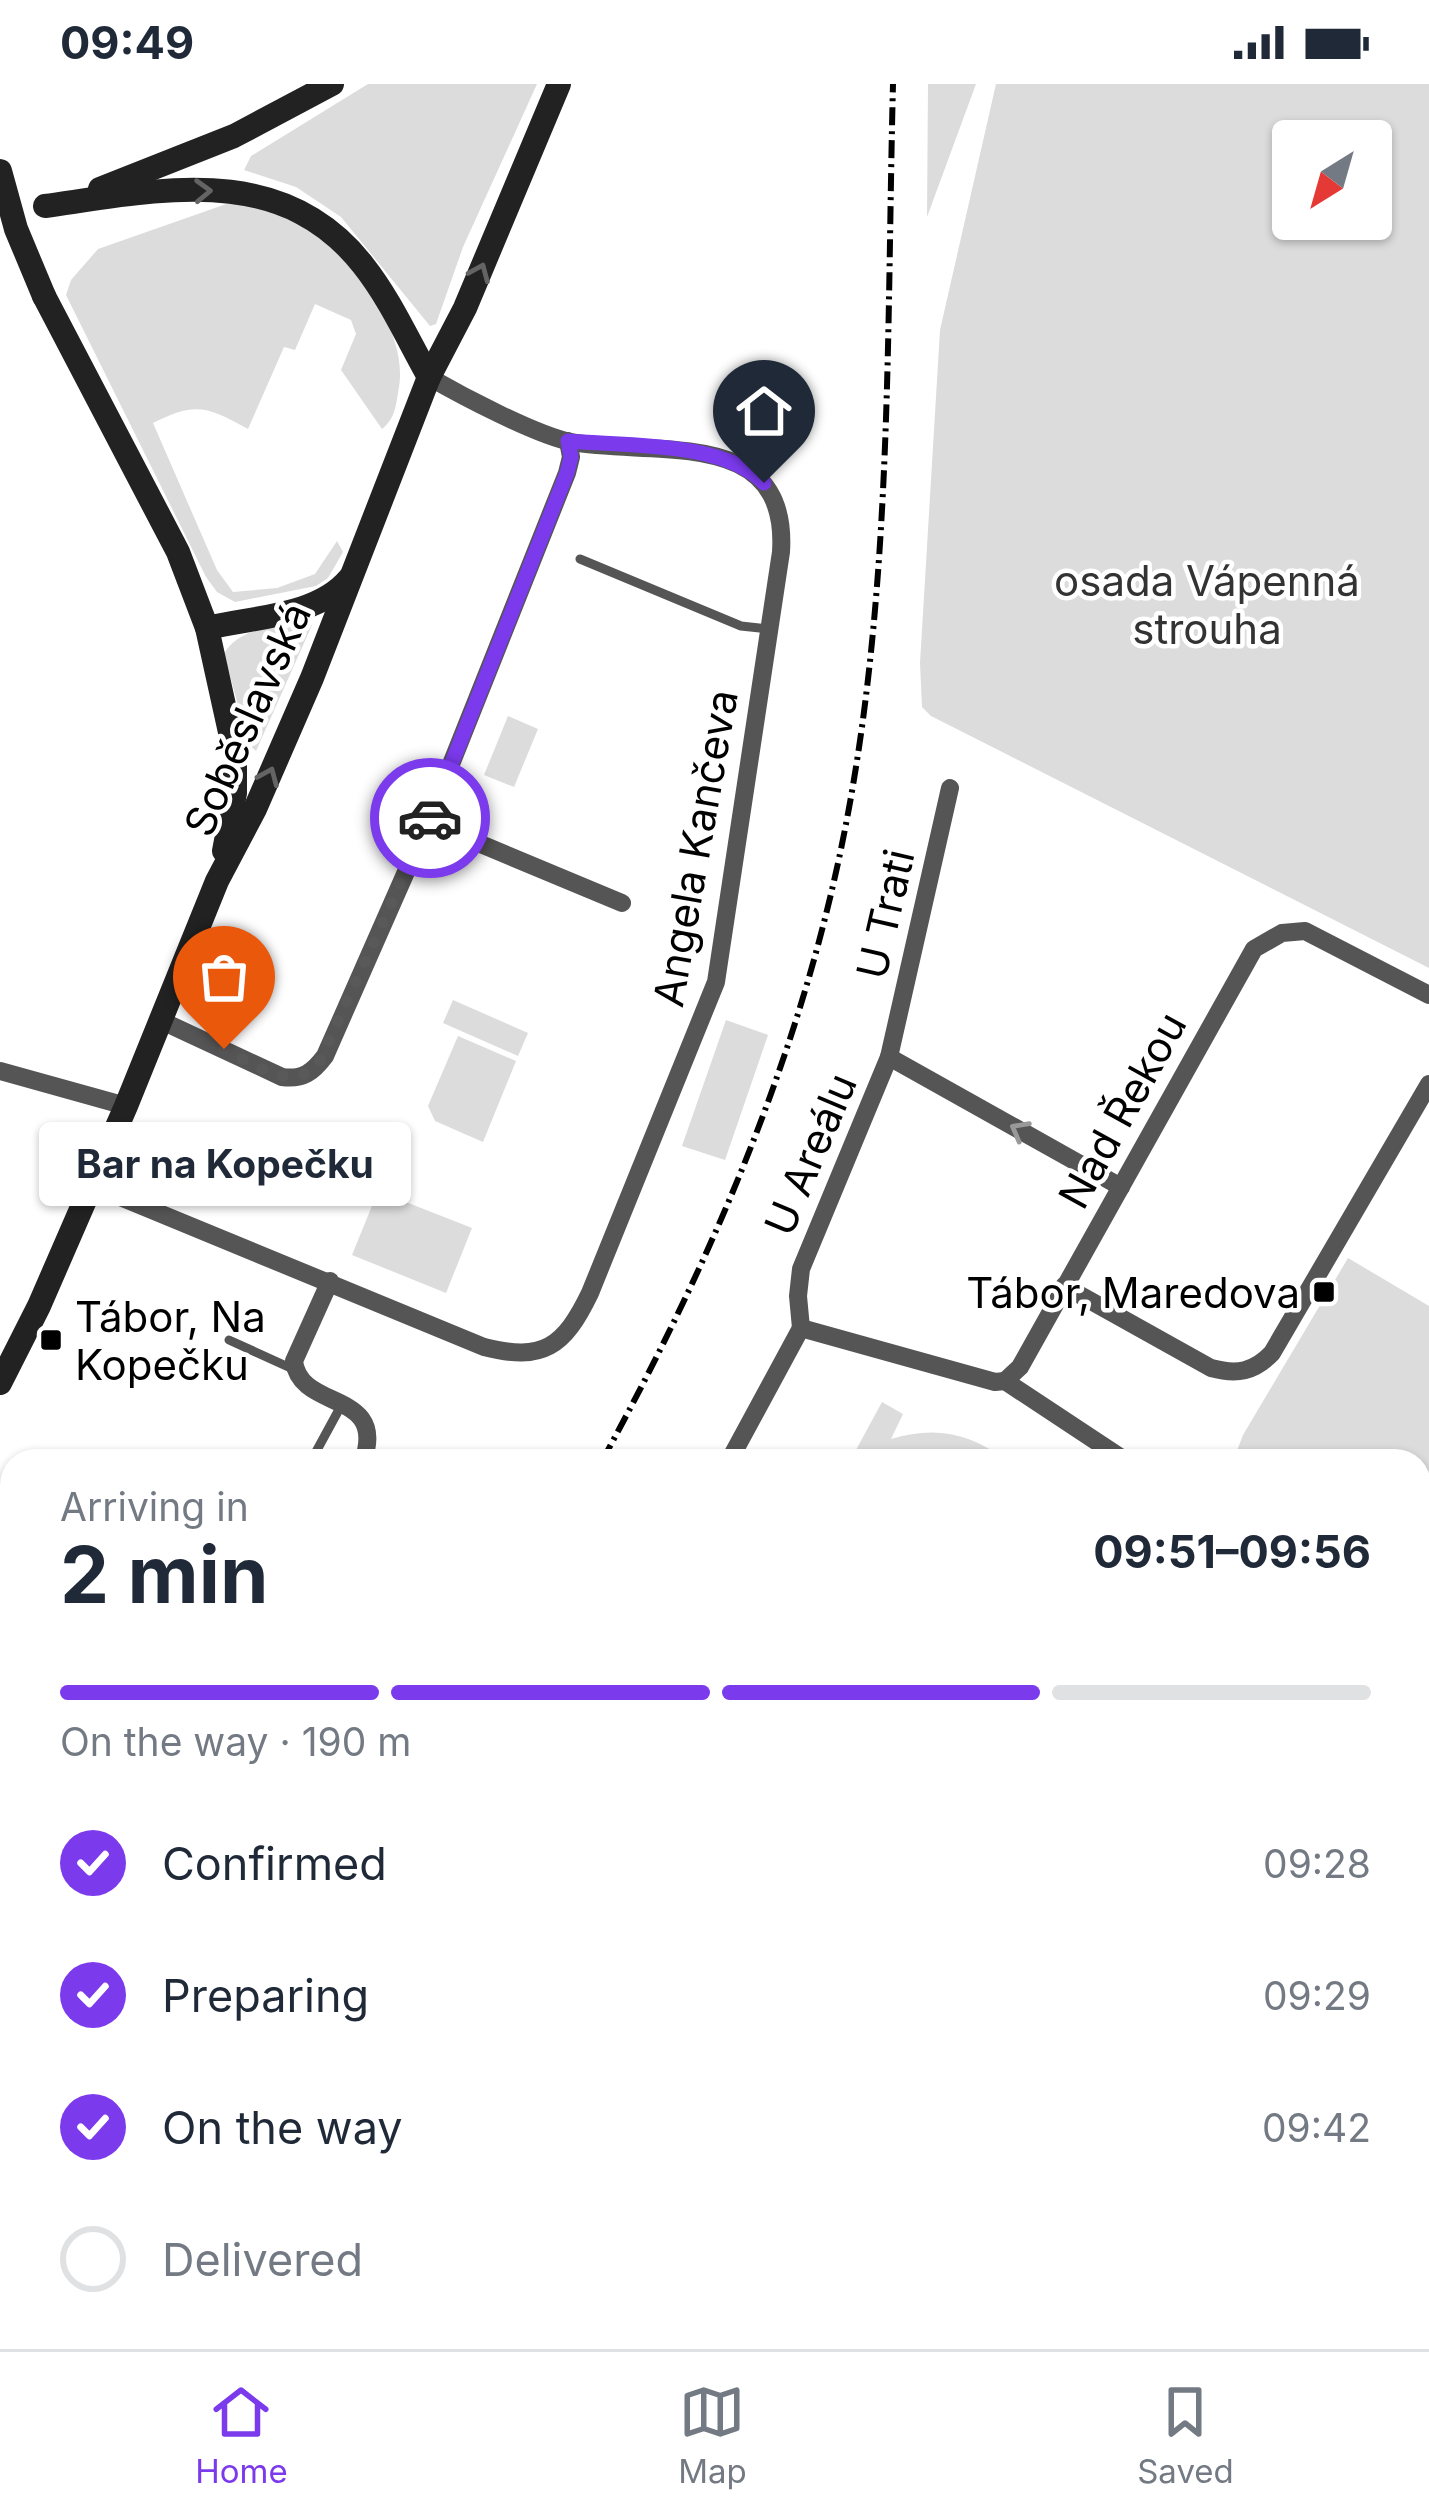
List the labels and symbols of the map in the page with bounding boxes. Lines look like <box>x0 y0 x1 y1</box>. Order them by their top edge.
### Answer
north arrow <box>1272 120 1392 240</box>
one-way arrow <box>194 178 213 204</box>
one-way arrow <box>466 263 490 284</box>
pin <box>713 360 815 483</box>
park label: osada Vápenná strouha <box>1054 555 1360 654</box>
street label: Soběslavská <box>173 594 321 844</box>
street label: Angela Kančeva <box>642 686 748 1010</box>
courier <box>370 758 490 878</box>
one-way arrow <box>255 767 279 788</box>
street label: U Trati <box>845 844 925 984</box>
pin <box>173 926 275 1049</box>
street label: Nad Řekou <box>1047 1003 1197 1217</box>
street label: U Areálu <box>753 1065 867 1243</box>
callout: Bar na Kopečku <box>38 1121 410 1205</box>
one-way arrow <box>1010 1121 1032 1144</box>
place label: Tábor, Maredova <box>966 1267 1300 1318</box>
marker: Tábor, Maredova <box>1311 1279 1337 1305</box>
place label: Tábor, Na Kopečku <box>75 1291 266 1390</box>
marker: Tábor, Na Kopečku <box>38 1327 64 1353</box>

